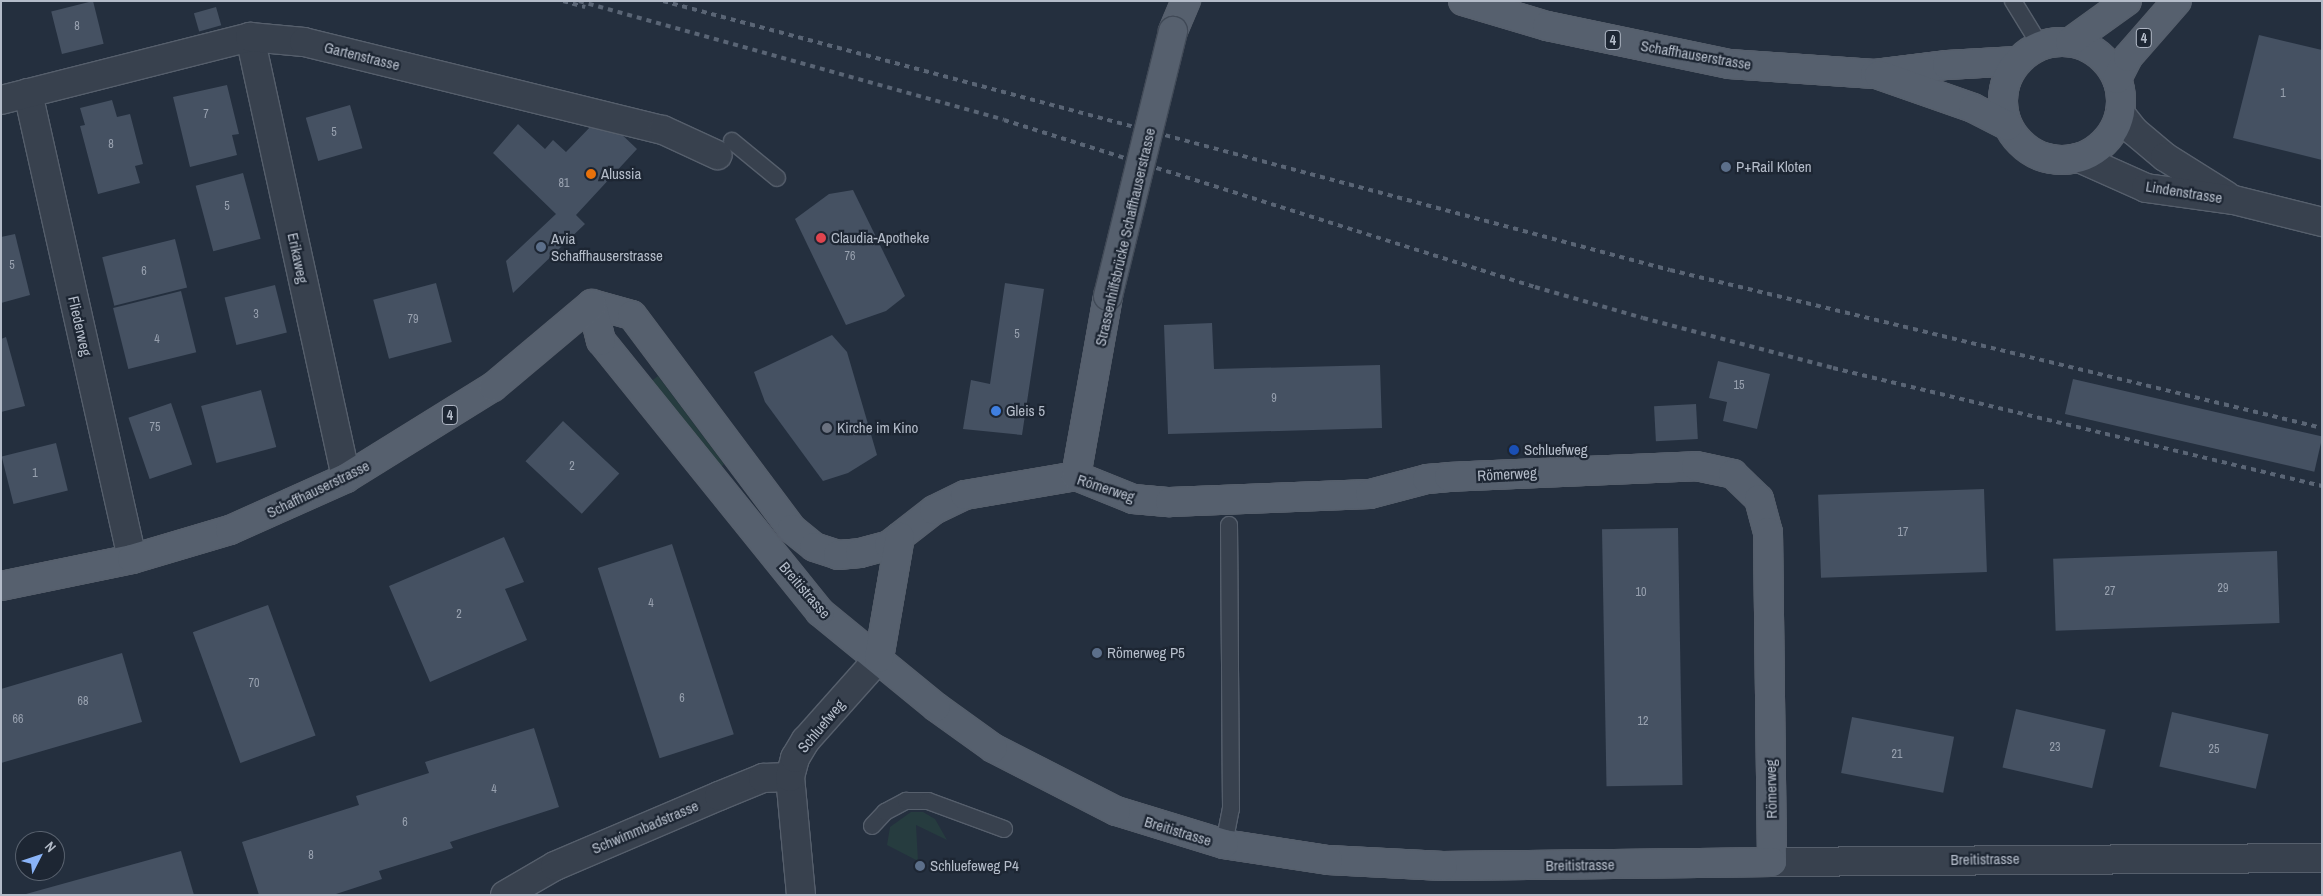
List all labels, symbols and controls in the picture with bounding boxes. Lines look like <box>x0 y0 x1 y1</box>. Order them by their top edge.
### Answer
house number: 8 <box>74 20 80 34</box>
road number: 4 <box>2135 26 2153 49</box>
road number: 4 <box>1604 28 1622 52</box>
street label: Schaffhauserstrasse <box>1639 36 1753 74</box>
street label: Gartenstrasse <box>322 38 402 74</box>
house number: 1 <box>2280 87 2286 101</box>
house number: 7 <box>203 108 209 122</box>
house number: 5 <box>331 126 337 140</box>
street label: Strassenhilfsbrücke Schaffhauserstrasse <box>1091 126 1159 348</box>
house number: 8 <box>108 138 114 152</box>
place label: P+Rail Kloten <box>1736 158 1812 176</box>
marker: P+Rail Kloten <box>1720 161 1732 173</box>
place label: Alussia <box>601 165 641 183</box>
marker: Alussia <box>585 168 597 180</box>
house number: 81 <box>559 177 569 191</box>
street label: Lindenstrasse <box>2144 177 2224 207</box>
house number: 5 <box>224 200 230 214</box>
place label: Avia Schaffhauserstrasse <box>551 229 663 264</box>
place label: Claudia-Apotheke <box>831 229 929 247</box>
street label: Erikaweg <box>284 231 312 285</box>
marker: Claudia-Apotheke <box>815 232 827 244</box>
marker: Avia Schaffhauserstrasse <box>535 241 547 253</box>
house number: 76 <box>845 250 855 264</box>
house number: 5 <box>9 259 15 273</box>
house number: 6 <box>141 265 147 279</box>
street label: Fliederweg <box>64 294 96 358</box>
house number: 3 <box>253 308 259 322</box>
house number: 79 <box>408 313 418 327</box>
house number: 5 <box>1014 328 1020 342</box>
house number: 4 <box>154 333 160 347</box>
house number: 15 <box>1734 379 1744 393</box>
house number: 9 <box>1271 392 1277 406</box>
place label: Gleis 5 <box>1006 402 1045 420</box>
road number: 4 <box>441 404 459 426</box>
marker: Gleis 5 <box>990 405 1002 417</box>
place label: Kirche im Kino <box>837 419 918 437</box>
house number: 75 <box>150 421 160 435</box>
marker: Kirche im Kino <box>821 422 833 434</box>
place label: Schluefweg <box>1524 441 1588 459</box>
marker: Schluefweg <box>1508 444 1520 456</box>
street label: Schaffhauserstrasse <box>264 456 372 522</box>
house number: 2 <box>569 460 575 474</box>
street label: Römerweg <box>1477 463 1537 485</box>
house number: 1 <box>32 467 38 481</box>
street label: Römerweg <box>1075 470 1137 506</box>
house number: 17 <box>1898 526 1908 540</box>
street label: Breitistrasse <box>776 558 834 622</box>
house number: 29 <box>2218 582 2228 596</box>
house number: 27 <box>2105 585 2115 599</box>
house number: 10 <box>1636 586 1646 600</box>
house number: 4 <box>648 597 654 611</box>
house number: 2 <box>456 608 462 622</box>
place label: Römerweg P5 <box>1107 644 1185 662</box>
marker: Römerweg P5 <box>1091 647 1103 659</box>
house number: 70 <box>249 677 259 691</box>
house number: 6 <box>679 692 685 706</box>
house number: 68 <box>78 695 88 709</box>
street label: Schluefweg <box>794 696 848 756</box>
house number: 66 <box>13 713 23 727</box>
house number: 12 <box>1638 715 1648 729</box>
house number: 23 <box>2050 741 2060 755</box>
house number: 25 <box>2209 743 2219 757</box>
house number: 21 <box>1892 748 1902 762</box>
street label: Römerweg <box>1761 759 1781 819</box>
house number: 4 <box>491 783 497 797</box>
street label: Schwimmbadstrasse <box>589 796 701 858</box>
street label: Breitistrasse <box>1142 812 1214 850</box>
house number: 6 <box>402 816 408 830</box>
north arrow <box>15 831 65 881</box>
text: N <box>41 838 60 856</box>
house number: 8 <box>308 849 314 863</box>
street label: Breitistrasse <box>1950 849 2020 869</box>
street label: Breitistrasse <box>1545 855 1615 875</box>
place label: Schluefeweg P4 <box>930 857 1019 875</box>
marker: Schluefeweg P4 <box>914 860 926 872</box>

